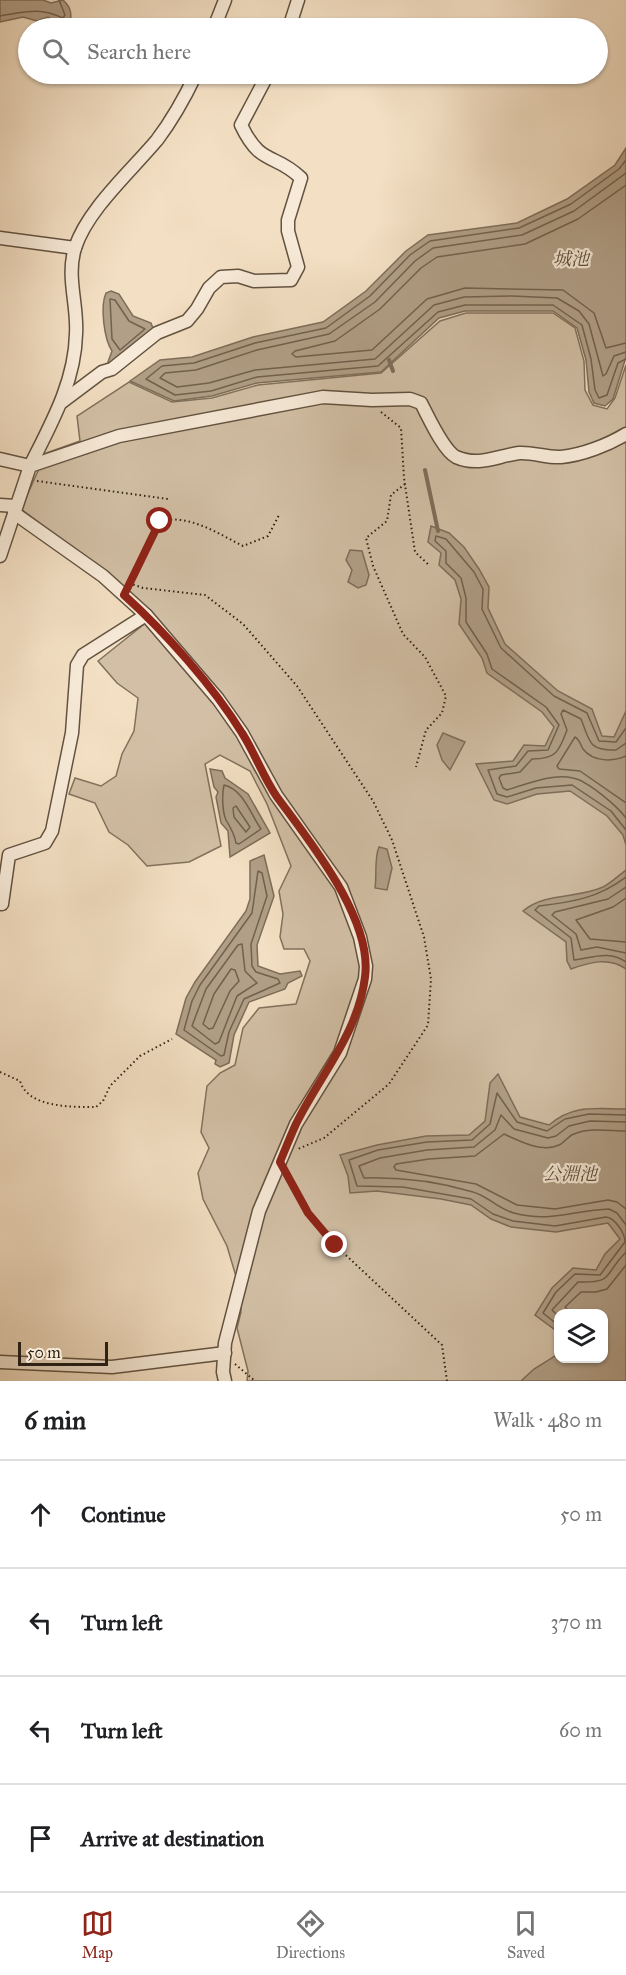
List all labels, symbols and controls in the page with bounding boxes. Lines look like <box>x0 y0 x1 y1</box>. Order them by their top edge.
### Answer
search box <box>18 18 608 84</box>
icon: search <box>39 35 72 68</box>
text: Search here <box>87 38 191 65</box>
water label: 城池 <box>553 248 591 270</box>
route start <box>146 507 172 533</box>
water label: 公淵池 <box>543 1163 599 1185</box>
route end <box>321 1231 347 1257</box>
map controls <box>554 1309 608 1363</box>
button: layers <box>554 1309 608 1363</box>
scale bar <box>18 1339 108 1366</box>
text: 50 m <box>27 1343 61 1362</box>
text: 6 min <box>24 1404 86 1436</box>
text: Walk · 480 m <box>493 1408 602 1432</box>
icon: ahead <box>24 1498 57 1531</box>
text: Continue <box>81 1501 166 1528</box>
text: 50 m <box>560 1502 602 1526</box>
icon: left <box>24 1606 57 1639</box>
text: Turn left <box>81 1609 163 1636</box>
text: 370 m <box>551 1610 602 1634</box>
icon: left <box>24 1714 57 1747</box>
text: Turn left <box>81 1717 163 1744</box>
text: 60 m <box>559 1718 602 1742</box>
icon: arrive <box>24 1822 57 1855</box>
text: Arrive at destination <box>81 1825 264 1852</box>
tab: Map <box>81 1907 114 1962</box>
tab: Directions <box>276 1907 345 1962</box>
tab: Saved <box>507 1907 545 1962</box>

